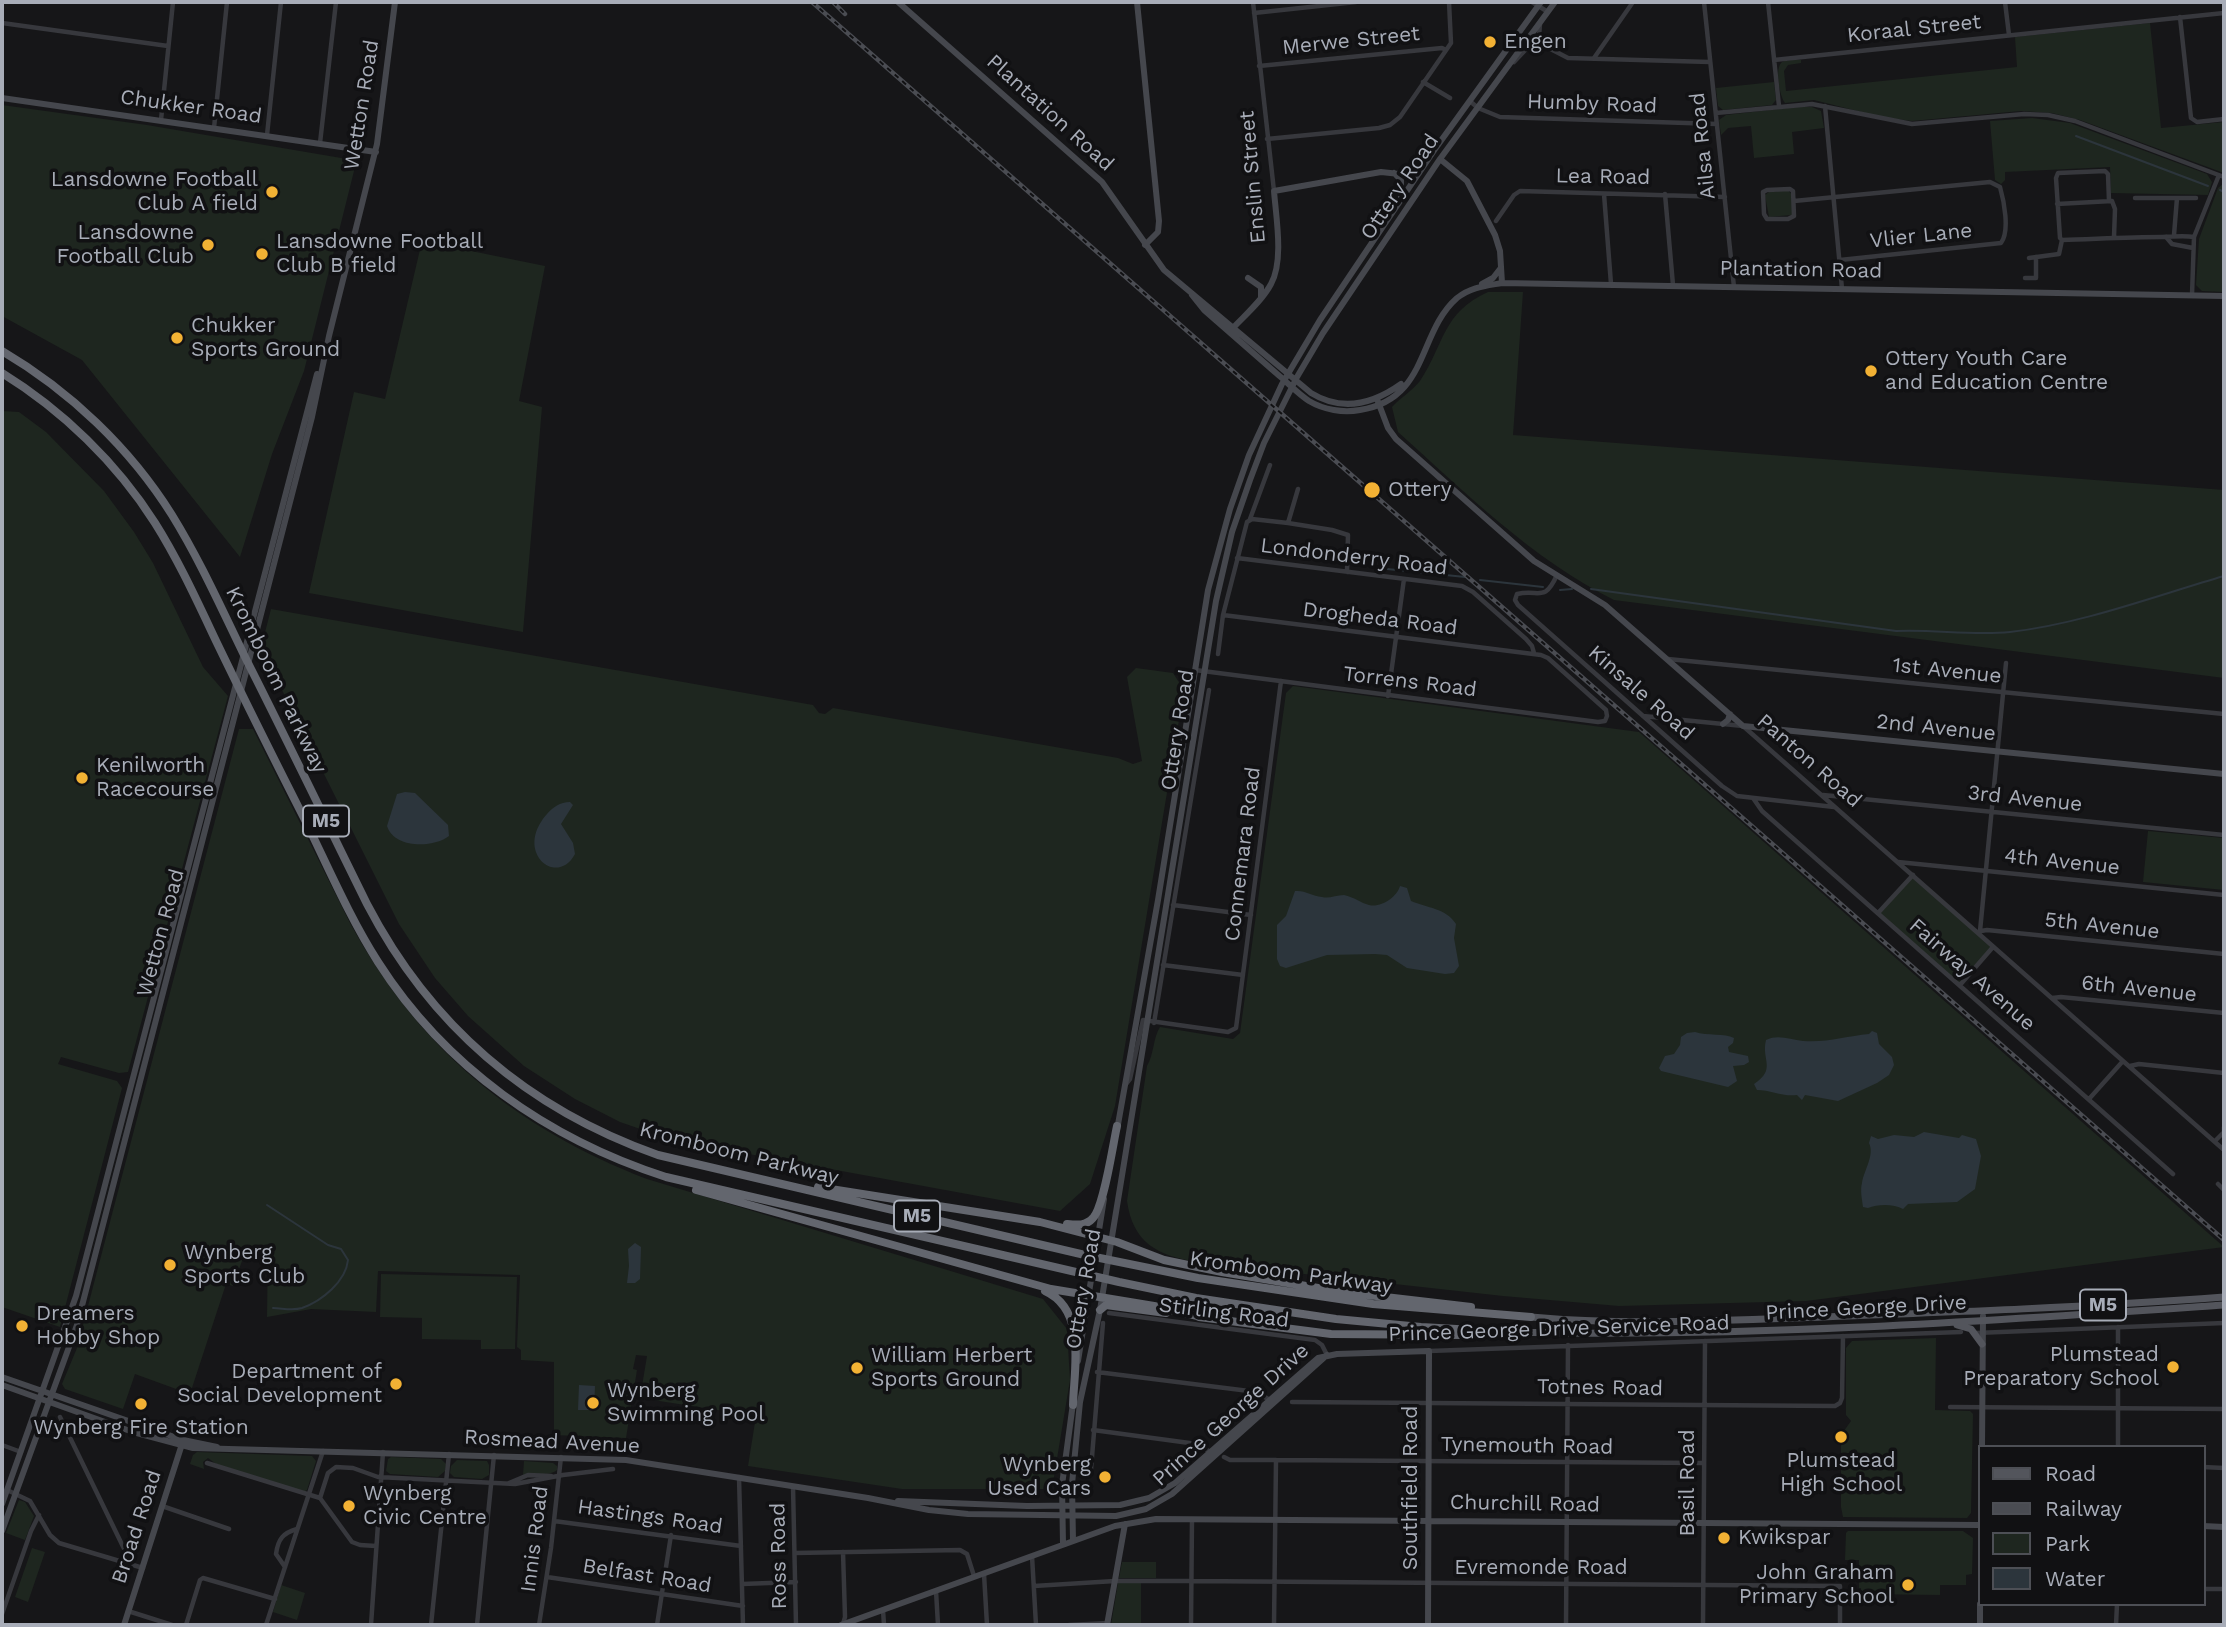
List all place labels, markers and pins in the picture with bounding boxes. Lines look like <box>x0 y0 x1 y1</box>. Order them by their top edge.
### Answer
place label: Engen <box>1504 29 1567 55</box>
marker: Engen <box>1482 34 1498 50</box>
place label: Lansdowne Football Club A field <box>51 167 258 217</box>
marker: Lansdowne Football Club A field <box>264 184 280 200</box>
place label: Lansdowne Football Club <box>57 220 194 270</box>
place label: Lansdowne Football Club B field <box>276 229 483 279</box>
marker: Lansdowne Football Club <box>200 237 216 253</box>
marker: Lansdowne Football Club B field <box>254 246 270 262</box>
place label: Chukker Sports Ground <box>191 313 340 363</box>
marker: Chukker Sports Ground <box>169 330 185 346</box>
place label: Ottery Youth Care and Education Centre <box>1885 346 2108 396</box>
marker: Ottery Youth Care and Education Centre <box>1863 363 1879 379</box>
place label: Ottery <box>1388 477 1451 503</box>
marker: Ottery <box>1362 480 1382 500</box>
place label: Kenilworth Racecourse <box>96 753 214 803</box>
marker: Kenilworth Racecourse <box>74 770 90 786</box>
place label: Wynberg Sports Club <box>184 1240 305 1290</box>
marker: Wynberg Sports Club <box>162 1257 178 1273</box>
place label: Dreamers Hobby Shop <box>36 1301 160 1351</box>
marker: Dreamers Hobby Shop <box>14 1318 30 1334</box>
place label: Plumstead Preparatory School <box>1963 1342 2159 1392</box>
place label: William Herbert Sports Ground <box>871 1343 1032 1393</box>
place label: Department of Social Development <box>177 1359 382 1409</box>
marker: Plumstead Preparatory School <box>2165 1359 2181 1375</box>
marker: William Herbert Sports Ground <box>849 1360 865 1376</box>
marker: Department of Social Development <box>388 1376 404 1392</box>
place label: Wynberg Swimming Pool <box>607 1378 765 1428</box>
marker: Wynberg Swimming Pool <box>585 1395 601 1411</box>
marker: Wynberg Fire Station <box>133 1396 149 1412</box>
place label: Wynberg Fire Station <box>33 1415 249 1441</box>
marker: Plumstead High School <box>1833 1429 1849 1445</box>
place label: Plumstead High School <box>1780 1448 1902 1498</box>
place label: Wynberg Used Cars <box>987 1452 1091 1502</box>
marker: Wynberg Used Cars <box>1097 1469 1113 1485</box>
place label: Wynberg Civic Centre <box>363 1481 487 1531</box>
marker: Wynberg Civic Centre <box>341 1498 357 1514</box>
place label: Kwikspar <box>1738 1525 1830 1551</box>
marker: Kwikspar <box>1716 1530 1732 1546</box>
place label: John Graham Primary School <box>1739 1560 1894 1610</box>
marker: John Graham Primary School <box>1900 1577 1916 1593</box>

